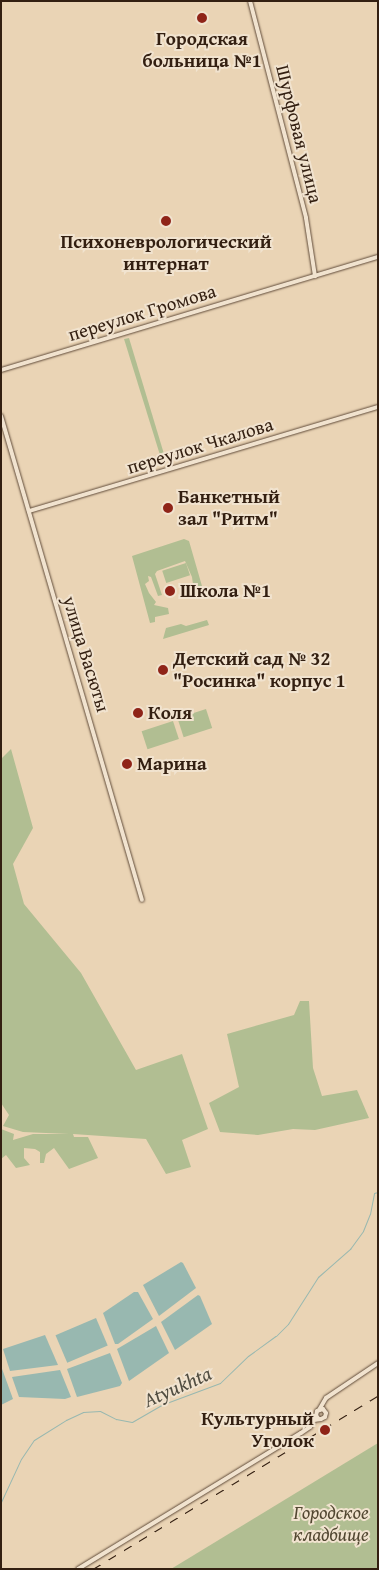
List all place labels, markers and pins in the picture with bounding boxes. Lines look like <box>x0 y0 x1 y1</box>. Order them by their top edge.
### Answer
marker: Городская больница №1 <box>195 11 209 25</box>
place label: Городская больница №1 <box>142 28 262 72</box>
marker: Психоневрологический интернат <box>159 214 173 228</box>
place label: Психоневрологический интернат <box>60 231 272 275</box>
place label: Банкетный зал "Ритм" <box>178 486 280 530</box>
marker: Банкетный зал "Ритм" <box>162 502 174 514</box>
place label: Школа №1 <box>180 580 271 602</box>
marker: Школа №1 <box>164 585 176 597</box>
place label: Детский сад № 32 "Росинка" корпус 1 <box>173 648 346 692</box>
marker: Детский сад № 32 "Росинка" корпус 1 <box>157 664 169 676</box>
place label: Коля <box>148 702 192 724</box>
marker: Коля <box>132 707 144 719</box>
place label: Марина <box>137 753 207 775</box>
marker: Марина <box>121 758 133 770</box>
place label: Культурный Уголок <box>201 1408 314 1452</box>
marker: Культурный Уголок <box>318 1423 332 1437</box>

